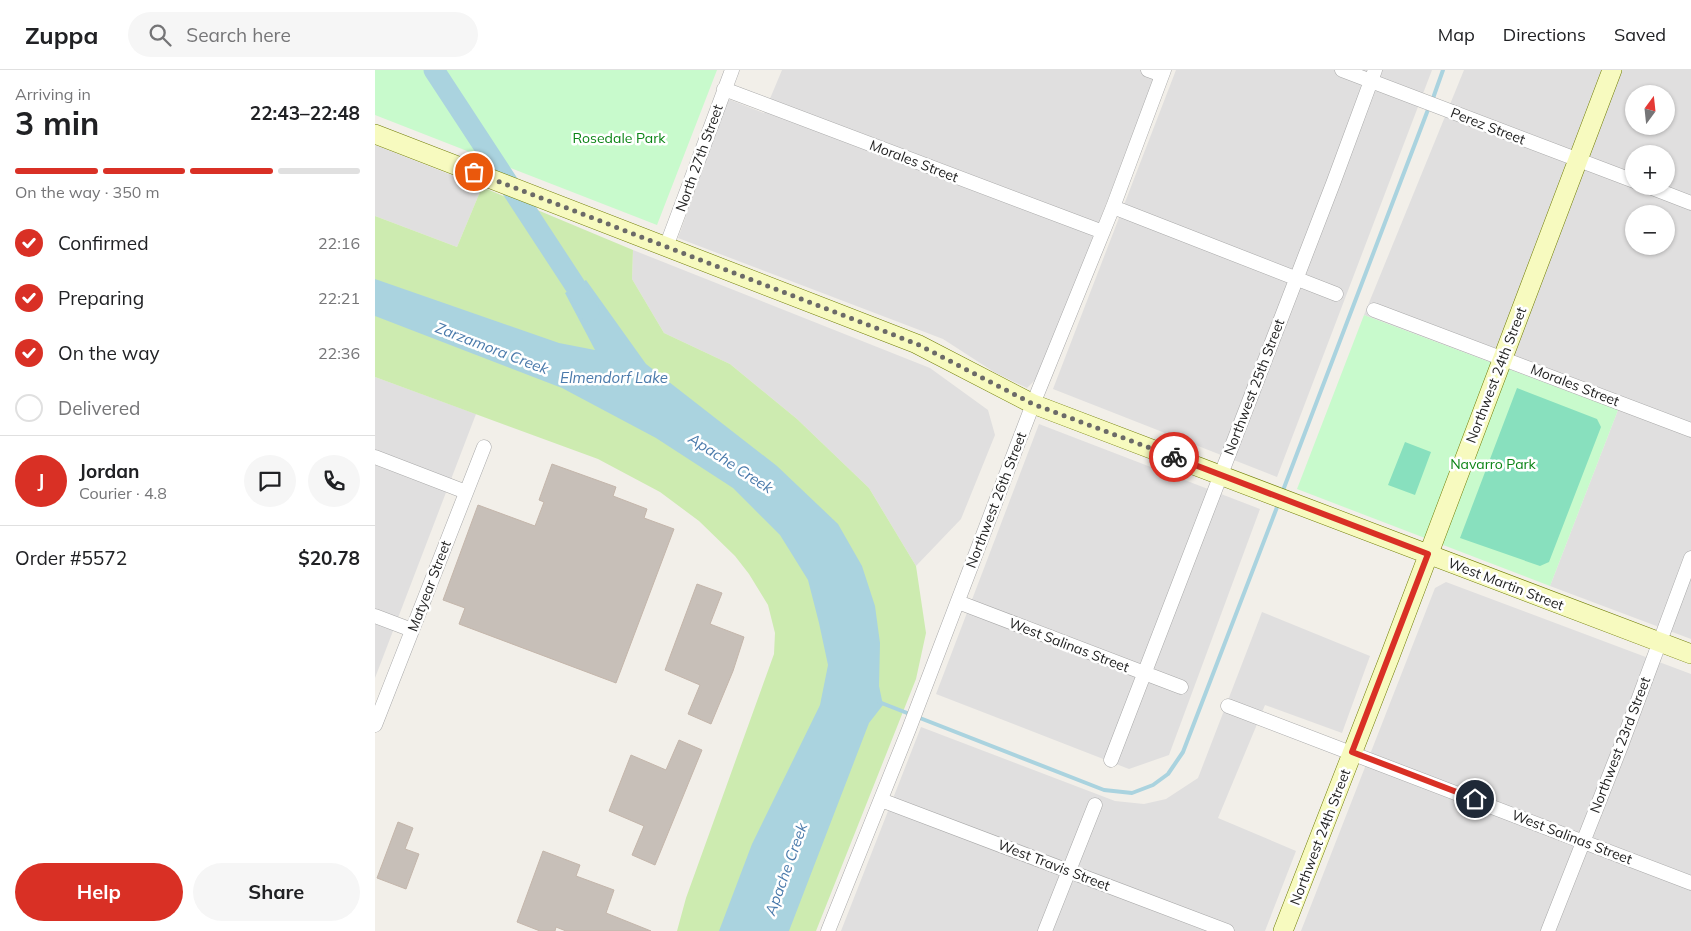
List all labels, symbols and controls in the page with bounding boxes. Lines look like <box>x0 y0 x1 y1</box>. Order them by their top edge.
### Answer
search box <box>128 12 478 57</box>
text: Zuppa <box>25 20 98 50</box>
icon: search <box>146 21 174 49</box>
text: Search here <box>186 23 291 47</box>
text: Map <box>1438 23 1475 46</box>
text: Directions <box>1503 23 1586 46</box>
text: Saved <box>1614 23 1666 46</box>
text: Arriving in <box>15 84 91 104</box>
north arrow <box>1625 85 1675 135</box>
map controls <box>1625 85 1675 255</box>
text: 22:43–22:48 <box>250 101 360 125</box>
street label: North 27th Street <box>671 102 727 214</box>
text: 3 min <box>15 103 99 143</box>
street label: Perez Street <box>1448 104 1528 149</box>
park label: Rosedale Park <box>573 129 666 147</box>
street label: Morales Street <box>867 136 961 186</box>
button: + <box>1625 145 1675 195</box>
pin <box>453 151 495 193</box>
icon: bag <box>460 158 488 186</box>
text: On the way · 350 m <box>15 182 160 202</box>
button: − <box>1625 205 1675 255</box>
icon: check <box>15 229 43 257</box>
text: Confirmed <box>58 231 149 255</box>
text: 22:16 <box>318 233 360 253</box>
icon: check <box>15 284 43 312</box>
text: Preparing <box>58 286 144 310</box>
text: 22:21 <box>318 288 360 308</box>
street label: Northwest 24th Street <box>1462 304 1530 446</box>
street label: Northwest 25th Street <box>1220 316 1288 458</box>
water label: Zarzamora Creek <box>433 318 552 379</box>
icon: check <box>15 339 43 367</box>
text: On the way <box>58 341 160 365</box>
text: 22:36 <box>318 343 360 363</box>
street label: Morales Street <box>1528 360 1622 410</box>
water label: Elmendorf Lake <box>560 368 668 387</box>
text: Delivered <box>58 396 140 420</box>
water label: Apache Creek <box>684 428 778 498</box>
street label: Northwest 26th Street <box>962 429 1030 571</box>
courier <box>1149 432 1199 482</box>
icon: bike <box>1160 443 1188 471</box>
button: chat <box>244 455 296 507</box>
button: phone <box>308 455 360 507</box>
park label: Navarro Park <box>1450 455 1537 473</box>
text: Jordan <box>79 459 139 483</box>
text: J <box>38 469 44 493</box>
text: Courier · 4.8 <box>79 483 167 503</box>
street label: Matyear Street <box>403 538 455 634</box>
text: Order #5572 <box>15 546 127 570</box>
text: $20.78 <box>298 546 360 570</box>
street label: West Martin Street <box>1446 554 1566 614</box>
street label: West Salinas Street <box>1006 614 1132 676</box>
street label: Northwest 23rd Street <box>1586 674 1654 816</box>
street label: Northwest 24th Street <box>1286 766 1354 908</box>
pin <box>1454 778 1496 820</box>
icon: home <box>1461 785 1489 813</box>
street label: West Salinas Street <box>1509 806 1635 868</box>
water label: Apache Creek <box>760 819 812 919</box>
street label: West Travis Street <box>995 835 1113 895</box>
button: Help <box>15 863 183 921</box>
button: Share <box>193 863 360 921</box>

